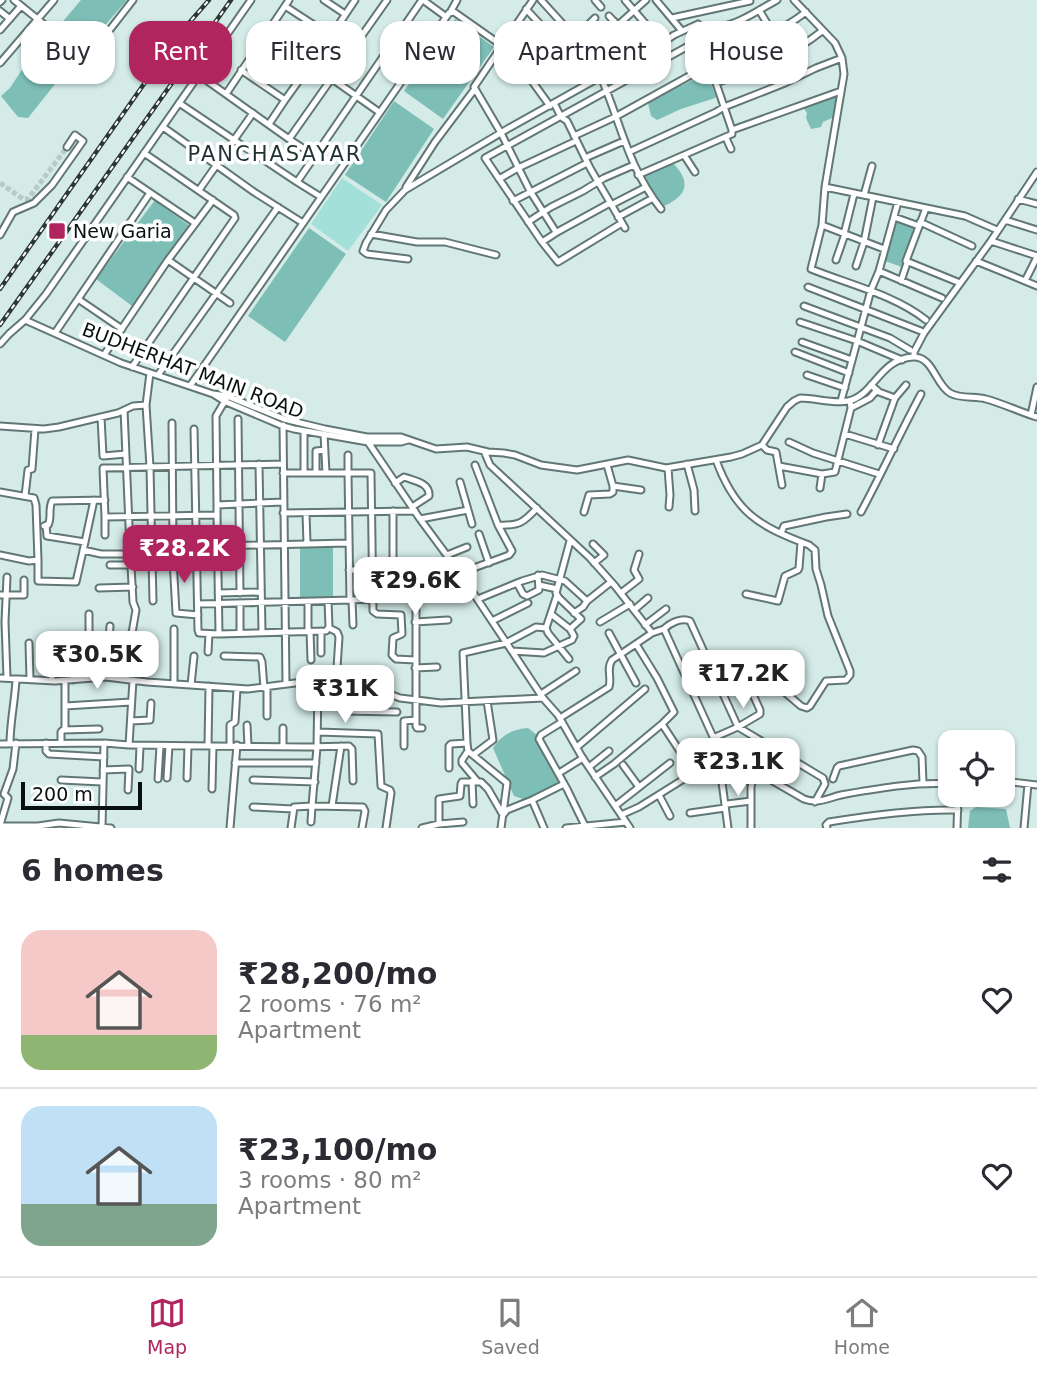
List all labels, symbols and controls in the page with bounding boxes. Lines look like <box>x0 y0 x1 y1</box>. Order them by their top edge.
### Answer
chip: Buy <box>21 21 115 84</box>
chip: Rent <box>129 21 232 84</box>
chip: Filters <box>246 21 366 84</box>
chip: New <box>380 21 480 84</box>
chip: Apartment <box>494 21 671 84</box>
chip: House <box>685 21 808 84</box>
district label: PANCHASAYAR <box>188 142 362 166</box>
place label: New Garia <box>73 220 172 242</box>
marker: New Garia <box>47 221 67 241</box>
street label: BUDHERHAT MAIN ROAD <box>79 318 307 422</box>
pin: ₹28.2K <box>127 526 241 585</box>
text: ₹28.2K <box>139 535 229 561</box>
pin: ₹29.6K <box>358 558 472 617</box>
text: ₹29.6K <box>370 567 460 593</box>
pin: ₹30.5K <box>40 632 154 691</box>
text: ₹30.5K <box>52 641 142 667</box>
pin: ₹17.2K <box>686 650 800 710</box>
text: ₹17.2K <box>698 660 788 686</box>
pin: ₹31K <box>304 666 386 725</box>
text: ₹31K <box>312 675 378 701</box>
map controls <box>938 730 1015 807</box>
button: locate <box>938 730 1015 807</box>
pin: ₹23.1K <box>681 738 795 798</box>
text: ₹23.1K <box>693 748 783 774</box>
scale bar <box>21 779 142 811</box>
text: 200 m <box>32 783 93 805</box>
icon: filters <box>978 851 1016 889</box>
text: 6 homes <box>21 853 164 888</box>
text: ₹28,200/mo <box>238 956 437 991</box>
icon: home <box>77 958 161 1042</box>
icon: heart <box>978 981 1016 1019</box>
text: 2 rooms · 76 m² <box>238 991 422 1017</box>
text: Apartment <box>238 1017 361 1043</box>
text: ₹23,100/mo <box>238 1132 437 1167</box>
icon: home <box>77 1134 161 1218</box>
icon: heart <box>978 1157 1016 1195</box>
text: 3 rooms · 80 m² <box>238 1167 422 1193</box>
text: Apartment <box>238 1193 361 1219</box>
tab: Map <box>147 1294 187 1358</box>
tab: Saved <box>481 1294 540 1358</box>
tab: Home <box>834 1294 890 1358</box>

